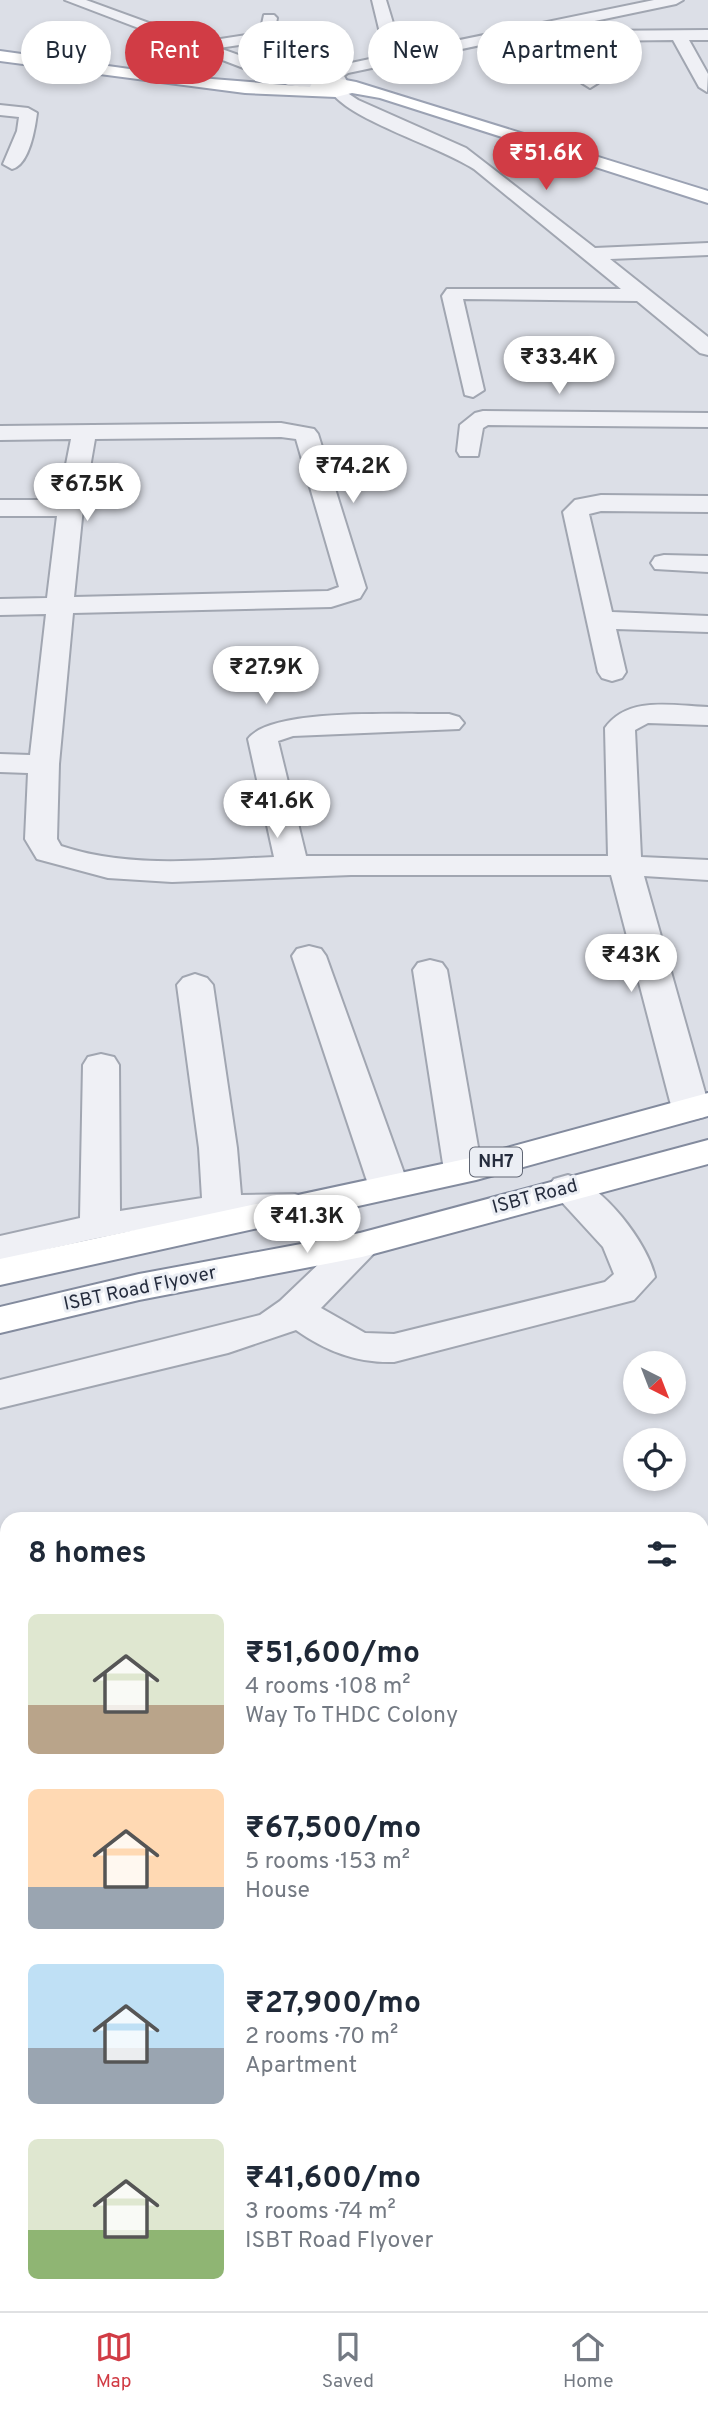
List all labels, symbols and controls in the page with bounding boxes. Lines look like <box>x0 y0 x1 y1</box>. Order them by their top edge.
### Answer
chip: Buy <box>21 21 111 84</box>
chip: Rent <box>125 21 224 84</box>
chip: Filters <box>238 21 354 84</box>
chip: New <box>368 21 463 84</box>
chip: Apartment <box>477 21 642 84</box>
pin: ₹51.6K <box>489 132 603 192</box>
text: ₹51.6K <box>509 140 583 169</box>
pin: ₹33.4K <box>502 336 616 396</box>
text: ₹33.4K <box>520 344 598 373</box>
pin: ₹74.2K <box>296 446 410 505</box>
text: ₹74.2K <box>315 453 391 482</box>
pin: ₹67.5K <box>30 463 144 523</box>
text: ₹67.5K <box>50 471 124 500</box>
pin: ₹27.9K <box>209 646 323 706</box>
text: ₹27.9K <box>229 654 303 683</box>
pin: ₹41.6K <box>220 780 334 840</box>
text: ₹41.6K <box>239 788 315 817</box>
pin: ₹43K <box>590 934 672 994</box>
text: ₹43K <box>601 942 661 971</box>
road number: NH7 <box>470 1148 522 1176</box>
street label: ISBT Road <box>490 1174 580 1220</box>
pin: ₹41.3K <box>250 1196 364 1255</box>
text: ₹41.3K <box>270 1203 344 1232</box>
street label: ISBT Road Flyover <box>61 1261 219 1317</box>
north arrow <box>623 1351 686 1414</box>
map controls <box>623 1351 686 1491</box>
button: locate <box>623 1428 686 1491</box>
icon: filters <box>643 1535 681 1573</box>
text: 8 homes <box>28 1536 147 1573</box>
text: ₹51,600/mo <box>245 1636 420 1673</box>
icon: home <box>84 1642 168 1726</box>
text: 4 rooms · 108 m² <box>245 1673 411 1702</box>
text: Way To THDC Colony <box>245 1702 458 1731</box>
text: ₹67,500/mo <box>245 1811 421 1848</box>
icon: home <box>84 1817 168 1901</box>
text: 5 rooms · 153 m² <box>245 1848 410 1877</box>
text: House <box>245 1877 310 1906</box>
text: ₹27,900/mo <box>245 1986 421 2023</box>
icon: home <box>84 1992 168 2076</box>
text: 2 rooms · 70 m² <box>245 2023 398 2052</box>
text: Apartment <box>245 2052 357 2081</box>
text: ₹41,600/mo <box>245 2161 421 2198</box>
icon: home <box>84 2167 168 2251</box>
text: 3 rooms · 74 m² <box>245 2198 396 2227</box>
text: ISBT Road Flyover <box>245 2227 433 2256</box>
tab: Map <box>95 2328 133 2394</box>
tab: Saved <box>322 2328 374 2394</box>
tab: Home <box>563 2328 613 2394</box>

